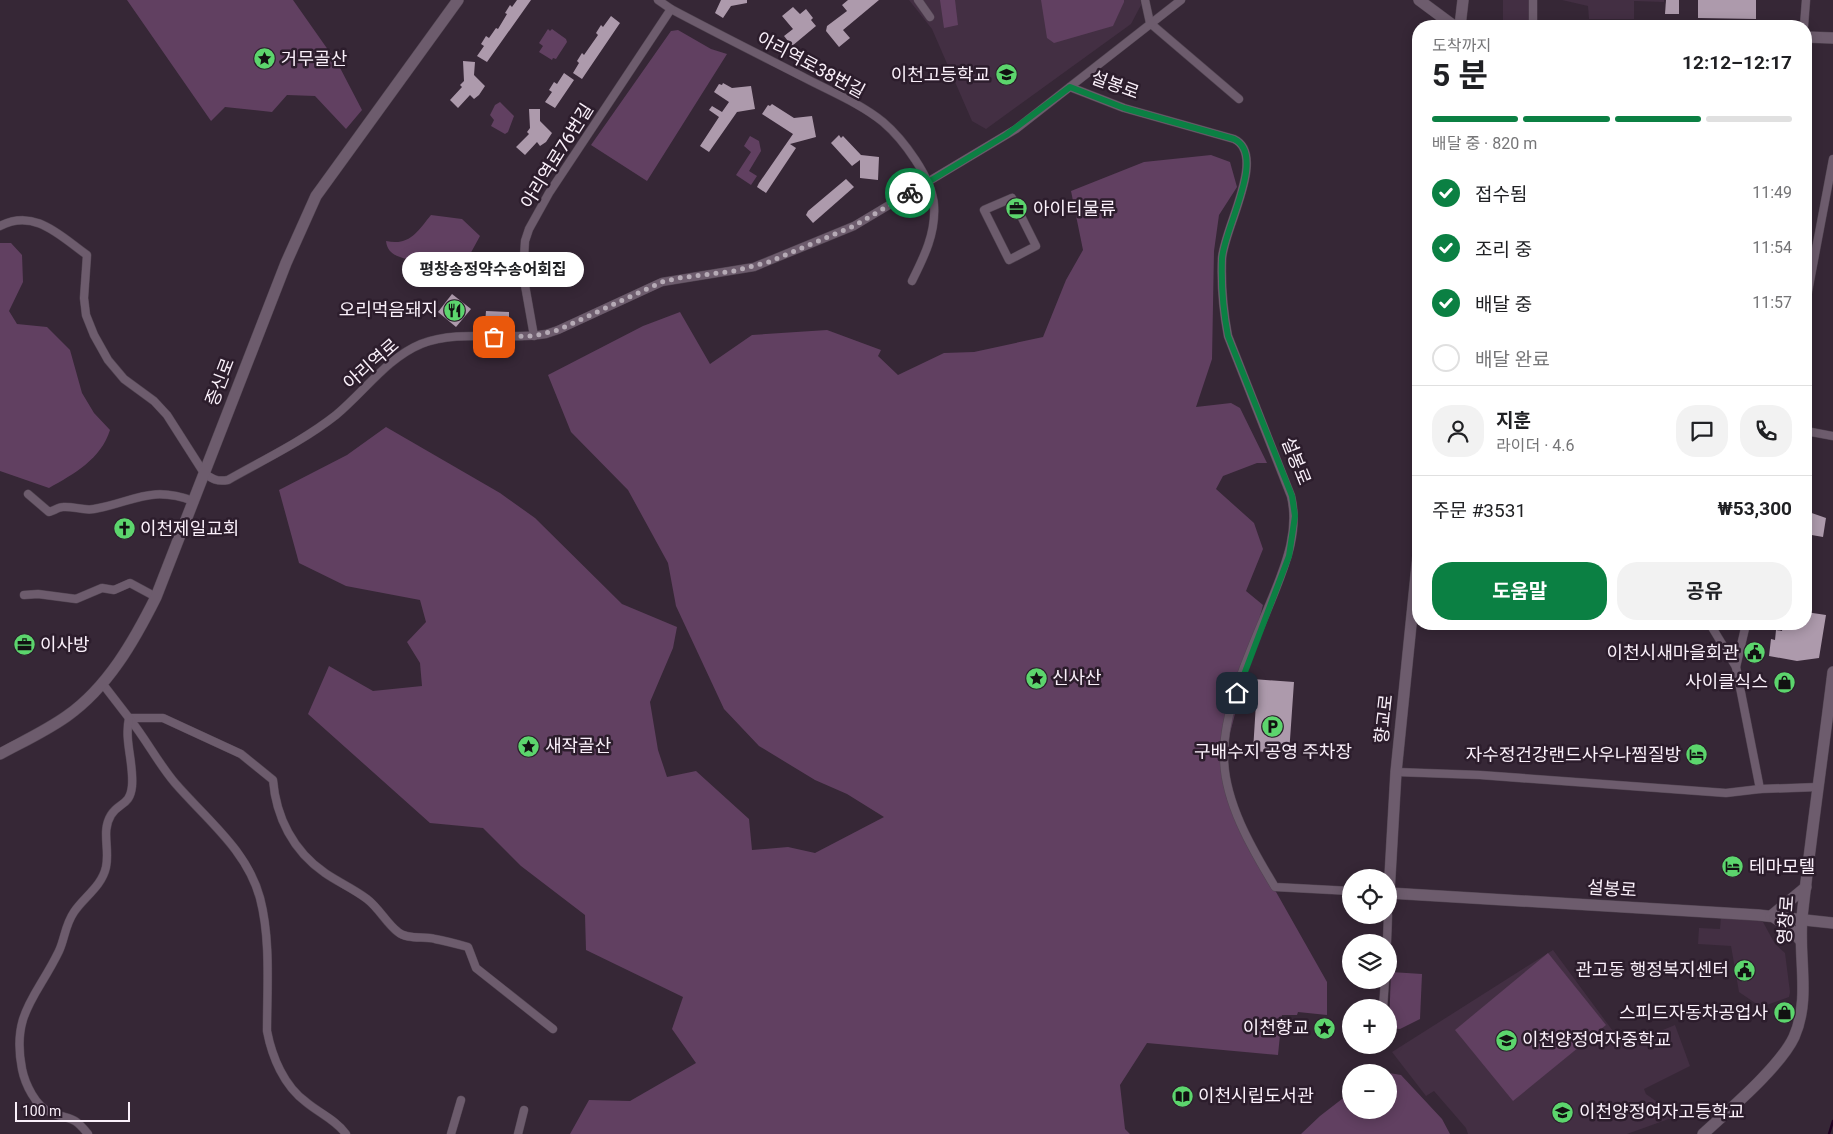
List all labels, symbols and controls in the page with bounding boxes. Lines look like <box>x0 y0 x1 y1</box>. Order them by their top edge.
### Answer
street label: 아리역로38번길 <box>754 27 869 102</box>
text: 도착까지 <box>1432 36 1491 55</box>
place icon: 거무골산 <box>253 47 277 71</box>
place label: 거무골산 <box>281 48 347 69</box>
text: 12:12–12:17 <box>1682 51 1792 74</box>
text: 5 분 <box>1432 56 1488 94</box>
school or university icon: 이천고등학교 <box>994 63 1018 87</box>
place label: 이천고등학교 <box>891 64 990 85</box>
street label: 설봉로 <box>1088 66 1142 103</box>
street label: 아리역로76번길 <box>516 99 597 212</box>
text: 배달 중 · 820 m <box>1432 134 1537 153</box>
courier <box>885 168 935 218</box>
icon: bike <box>896 179 924 207</box>
icon: check <box>1432 179 1460 207</box>
text: 접수됨 <box>1475 183 1527 206</box>
text: 11:49 <box>1752 183 1792 202</box>
office icon: 아이티물류 <box>1005 197 1029 221</box>
place label: 아이티물류 <box>1033 198 1116 219</box>
icon: check <box>1432 234 1460 262</box>
text: 조리 중 <box>1475 238 1532 261</box>
text: 11:54 <box>1752 238 1792 257</box>
callout: 평창송정약수송어회집 <box>403 252 585 287</box>
text: 평창송정약수송어회집 <box>419 260 567 279</box>
icon: check <box>1432 289 1460 317</box>
text: 배달 중 <box>1475 293 1532 316</box>
text: 11:57 <box>1752 293 1792 312</box>
restaurant icon: 오리먹음돼지 <box>442 298 466 322</box>
place label: 오리먹음돼지 <box>339 299 438 320</box>
pin <box>473 316 515 358</box>
icon: bag <box>480 323 508 351</box>
street label: 아리역로 <box>339 334 403 393</box>
text: 배달 완료 <box>1475 348 1550 371</box>
street label: 증신로 <box>201 355 238 409</box>
button: person <box>1432 405 1484 457</box>
button: chat <box>1676 405 1728 457</box>
button: phone <box>1740 405 1792 457</box>
text: 지훈 <box>1496 409 1531 432</box>
street label: 설봉로 <box>1277 434 1316 488</box>
text: 라이더 · 4.6 <box>1496 436 1574 455</box>
text: ₩53,300 <box>1717 497 1792 520</box>
text: 주문 #3531 <box>1432 499 1526 522</box>
church icon: 이천제일교회 <box>112 517 136 541</box>
place label: 이천제일교회 <box>140 518 239 539</box>
button: 도움말 <box>1432 562 1607 620</box>
button: 공유 <box>1617 562 1792 620</box>
office icon: 이사방 <box>12 633 36 657</box>
place label: 이사방 <box>40 634 90 655</box>
public building icon: 이천시새마을회관 <box>1743 641 1767 665</box>
place label: 이천시새마을회관 <box>1607 642 1739 663</box>
place icon: 신사산 <box>1024 666 1048 690</box>
place label: 신사산 <box>1052 667 1102 688</box>
shop icon: 사이클식스 <box>1772 670 1796 694</box>
place label: 사이클식스 <box>1685 671 1768 692</box>
pin <box>1216 672 1258 714</box>
icon: home <box>1223 679 1251 707</box>
street label: 향교로 <box>1370 693 1397 745</box>
parking icon: 구배수지 공영 주차장 <box>1261 715 1285 739</box>
place icon: 새작골산 <box>517 734 541 758</box>
place label: 새작골산 <box>545 735 611 756</box>
place label: 구배수지 공영 주차장 <box>1194 741 1352 762</box>
hotel icon: 자수정건강랜드사우나찜질방 <box>1685 743 1709 767</box>
place label: 자수정건강랜드사우나찜질방 <box>1466 744 1681 765</box>
hotel icon: 테마모텔 <box>1721 855 1745 879</box>
place label: 테마모텔 <box>1749 856 1815 877</box>
map controls <box>1342 869 1397 1119</box>
button: locate <box>1342 869 1397 924</box>
street label: 설봉로 <box>1587 876 1638 901</box>
street label: 영창로 <box>1773 894 1798 945</box>
button: layers <box>1342 934 1397 989</box>
public building icon: 관고동 행정복지센터 <box>1733 958 1757 982</box>
place label: 관고동 행정복지센터 <box>1575 959 1729 980</box>
button: + <box>1342 999 1397 1054</box>
shop icon: 스피드자동차공업사 <box>1772 1001 1796 1025</box>
place label: 스피드자동차공업사 <box>1619 1002 1768 1023</box>
place icon: 이천향교 <box>1313 1016 1337 1040</box>
place label: 이천향교 <box>1243 1017 1309 1038</box>
school or university icon: 이천양정여자중학교 <box>1494 1028 1518 1052</box>
place label: 이천양정여자중학교 <box>1522 1029 1671 1050</box>
button: − <box>1342 1064 1397 1119</box>
library icon: 이천시립도서관 <box>1170 1084 1194 1108</box>
place label: 이천시립도서관 <box>1198 1085 1314 1106</box>
scale bar <box>15 1099 130 1122</box>
school or university icon: 이천양정여자고등학교 <box>1551 1100 1575 1124</box>
place label: 이천양정여자고등학교 <box>1579 1101 1745 1122</box>
text: 100 m <box>22 1103 61 1119</box>

